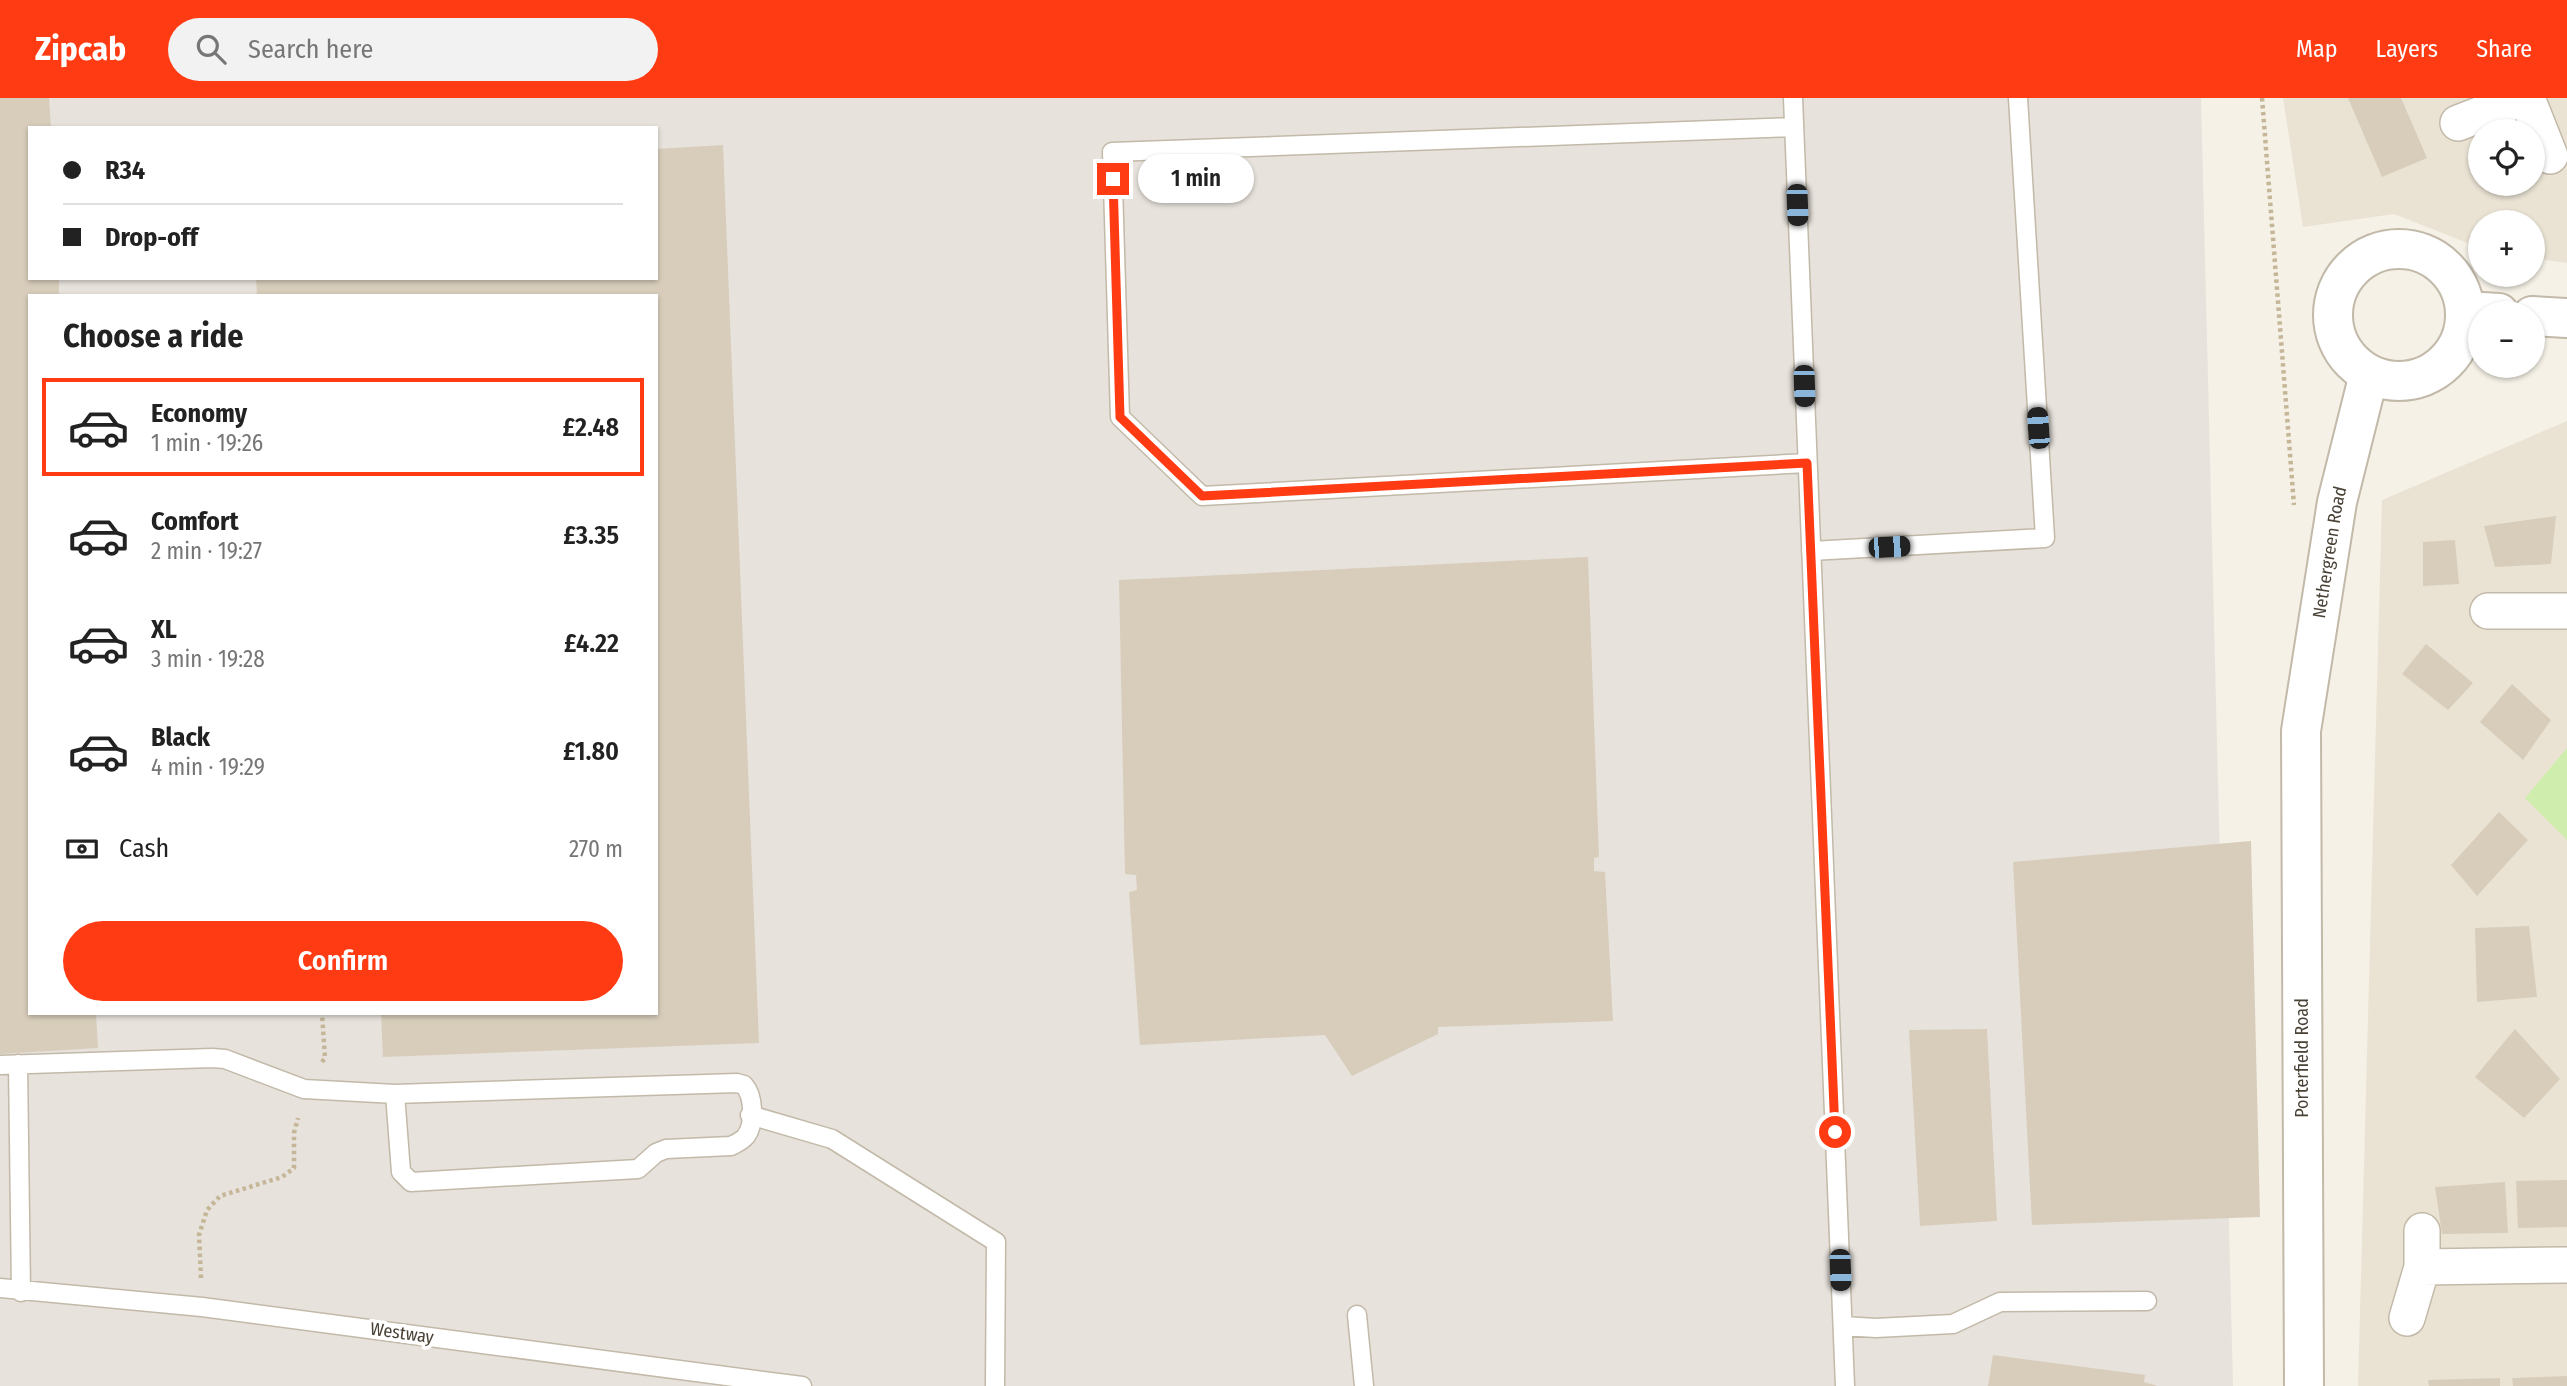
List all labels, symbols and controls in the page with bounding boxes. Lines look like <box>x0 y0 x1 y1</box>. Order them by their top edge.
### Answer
search box <box>168 18 658 81</box>
text: Zipcab <box>35 29 126 69</box>
icon: search <box>192 30 230 68</box>
text: Search here <box>248 34 373 65</box>
text: Map <box>2296 35 2338 63</box>
text: Layers <box>2376 35 2438 63</box>
text: Share <box>2476 35 2532 63</box>
map controls <box>2468 119 2545 378</box>
button: locate <box>2468 119 2545 196</box>
callout: 1 min <box>1138 154 1253 204</box>
text: R34 <box>105 155 145 186</box>
route end <box>1097 163 1129 195</box>
text: 1 min <box>1171 164 1221 192</box>
car <box>1786 184 1809 226</box>
button: + <box>2468 210 2545 287</box>
text: Drop-off <box>105 222 198 253</box>
button: − <box>2468 301 2545 378</box>
text: Choose a ride <box>63 317 244 355</box>
car <box>1793 365 1816 407</box>
icon: car <box>67 396 130 459</box>
text: Economy <box>151 398 247 429</box>
car <box>2027 406 2050 450</box>
text: £2.48 <box>562 412 619 443</box>
text: 1 min · 19:26 <box>151 429 263 457</box>
street label: Nethergreen Road <box>2308 484 2352 620</box>
icon: car <box>67 504 130 567</box>
text: Comfort <box>151 506 239 537</box>
text: £3.35 <box>563 520 619 551</box>
car <box>1868 535 1911 559</box>
text: 2 min · 19:27 <box>151 537 262 565</box>
icon: car <box>67 612 130 675</box>
text: XL <box>151 614 177 645</box>
text: £4.22 <box>564 628 619 659</box>
text: 3 min · 19:28 <box>151 645 265 673</box>
icon: car <box>67 720 130 783</box>
text: Black <box>151 722 210 753</box>
text: £1.80 <box>563 736 619 767</box>
text: 4 min · 19:29 <box>151 753 265 781</box>
icon: cash <box>63 830 101 868</box>
text: Cash <box>119 833 169 864</box>
text: 270 m <box>569 835 623 863</box>
button: Confirm <box>63 921 623 1001</box>
street label: Porterfield Road <box>2291 998 2313 1118</box>
route start <box>1819 1116 1851 1148</box>
car <box>1829 1249 1852 1291</box>
street label: Westway <box>369 1318 435 1348</box>

